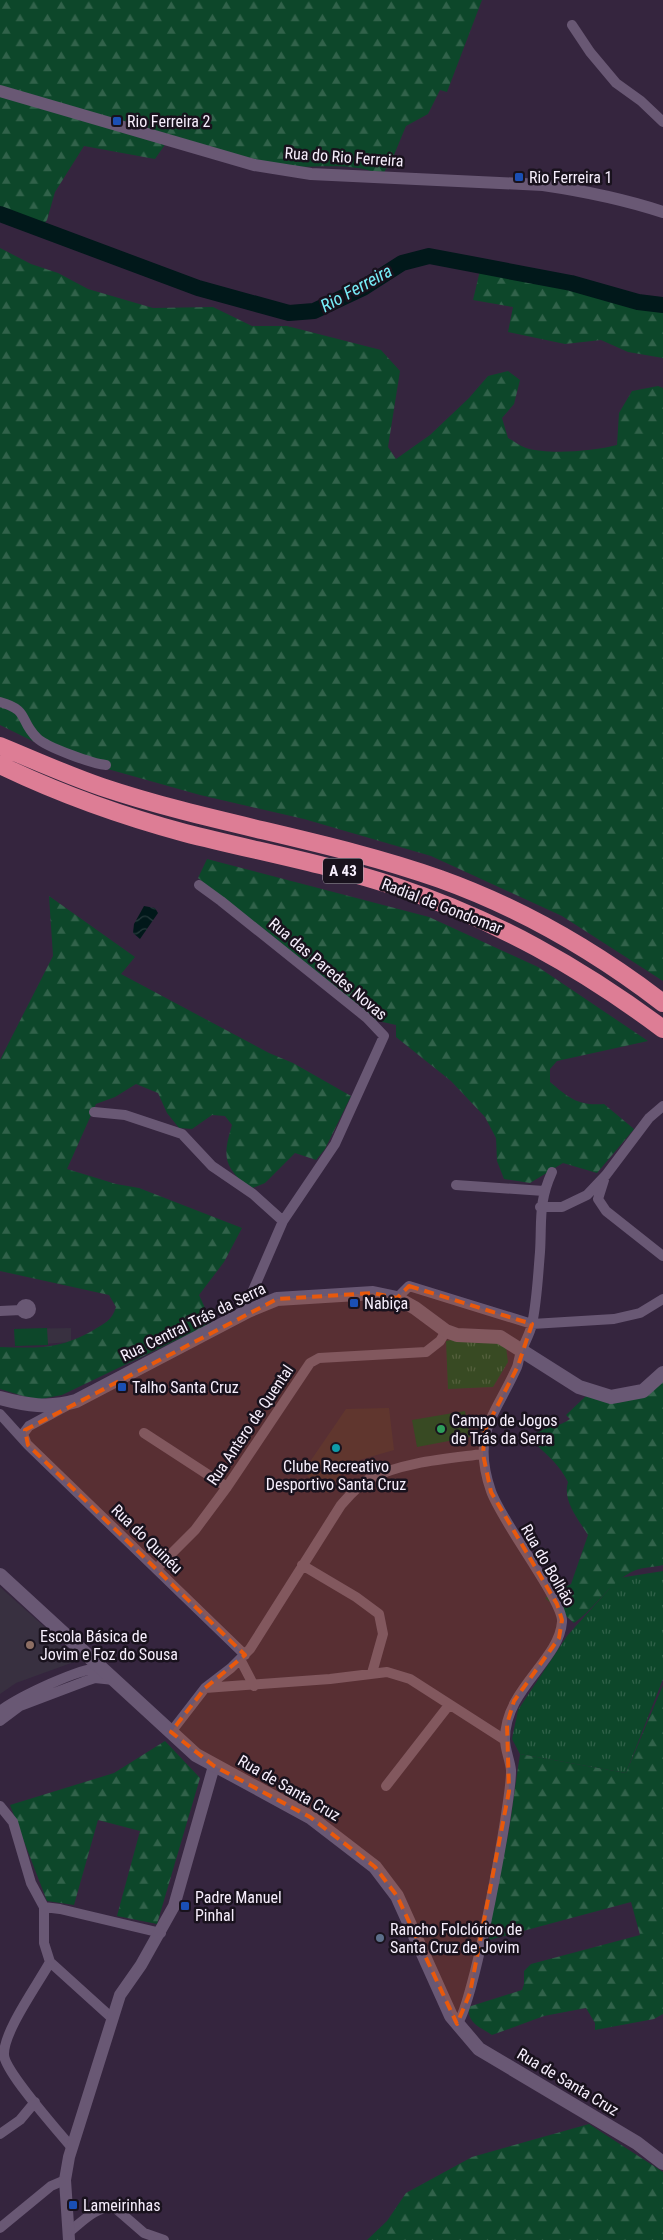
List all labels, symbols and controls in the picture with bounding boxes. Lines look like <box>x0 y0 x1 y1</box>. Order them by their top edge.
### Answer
place label: Rio Ferreira 2 <box>127 112 211 131</box>
marker: Rio Ferreira 2 <box>111 115 123 127</box>
street label: Rua do Rio Ferreira <box>284 143 404 171</box>
place label: Rio Ferreira 1 <box>529 168 612 187</box>
marker: Rio Ferreira 1 <box>513 171 525 183</box>
water label: Rio Ferreira <box>317 260 395 316</box>
road number: A 43 <box>323 858 363 884</box>
street label: Radial de Gondomar <box>379 874 505 938</box>
street label: Rua das Paredes Novas <box>265 914 391 1024</box>
street label: Rua Central Trás da Serra <box>117 1279 269 1365</box>
place label: Nabiça <box>364 1294 408 1313</box>
marker: Nabiça <box>348 1297 360 1309</box>
street label: Rua Antero de Quental <box>203 1361 297 1489</box>
place label: Talho Santa Cruz <box>132 1378 239 1397</box>
marker: Talho Santa Cruz <box>116 1381 128 1393</box>
place label: Campo de Jogos de Trás da Serra <box>451 1411 557 1448</box>
marker: Campo de Jogos de Trás da Serra <box>435 1423 447 1435</box>
marker: Clube Recreativo Desportivo Santa Cruz <box>330 1442 342 1454</box>
place label: Clube Recreativo Desportivo Santa Cruz <box>266 1457 406 1494</box>
street label: Rua do Quinéu <box>108 1500 186 1578</box>
street label: Rua do Bolhão <box>517 1521 579 1609</box>
place label: Escola Básica de Jovim e Foz do Sousa <box>40 1627 178 1664</box>
marker: Escola Básica de Jovim e Foz do Sousa <box>24 1639 36 1651</box>
street label: Rua de Santa Cruz <box>234 1751 344 1825</box>
place label: Padre Manuel Pinhal <box>195 1888 282 1925</box>
marker: Padre Manuel Pinhal <box>179 1900 191 1912</box>
place label: Rancho Folclórico de Santa Cruz de Jovim <box>390 1920 522 1957</box>
marker: Rancho Folclórico de Santa Cruz de Jovim <box>374 1932 386 1944</box>
street label: Rua de Santa Cruz <box>514 2044 622 2120</box>
place label: Lameirinhas <box>83 2196 160 2215</box>
marker: Lameirinhas <box>67 2199 79 2211</box>

